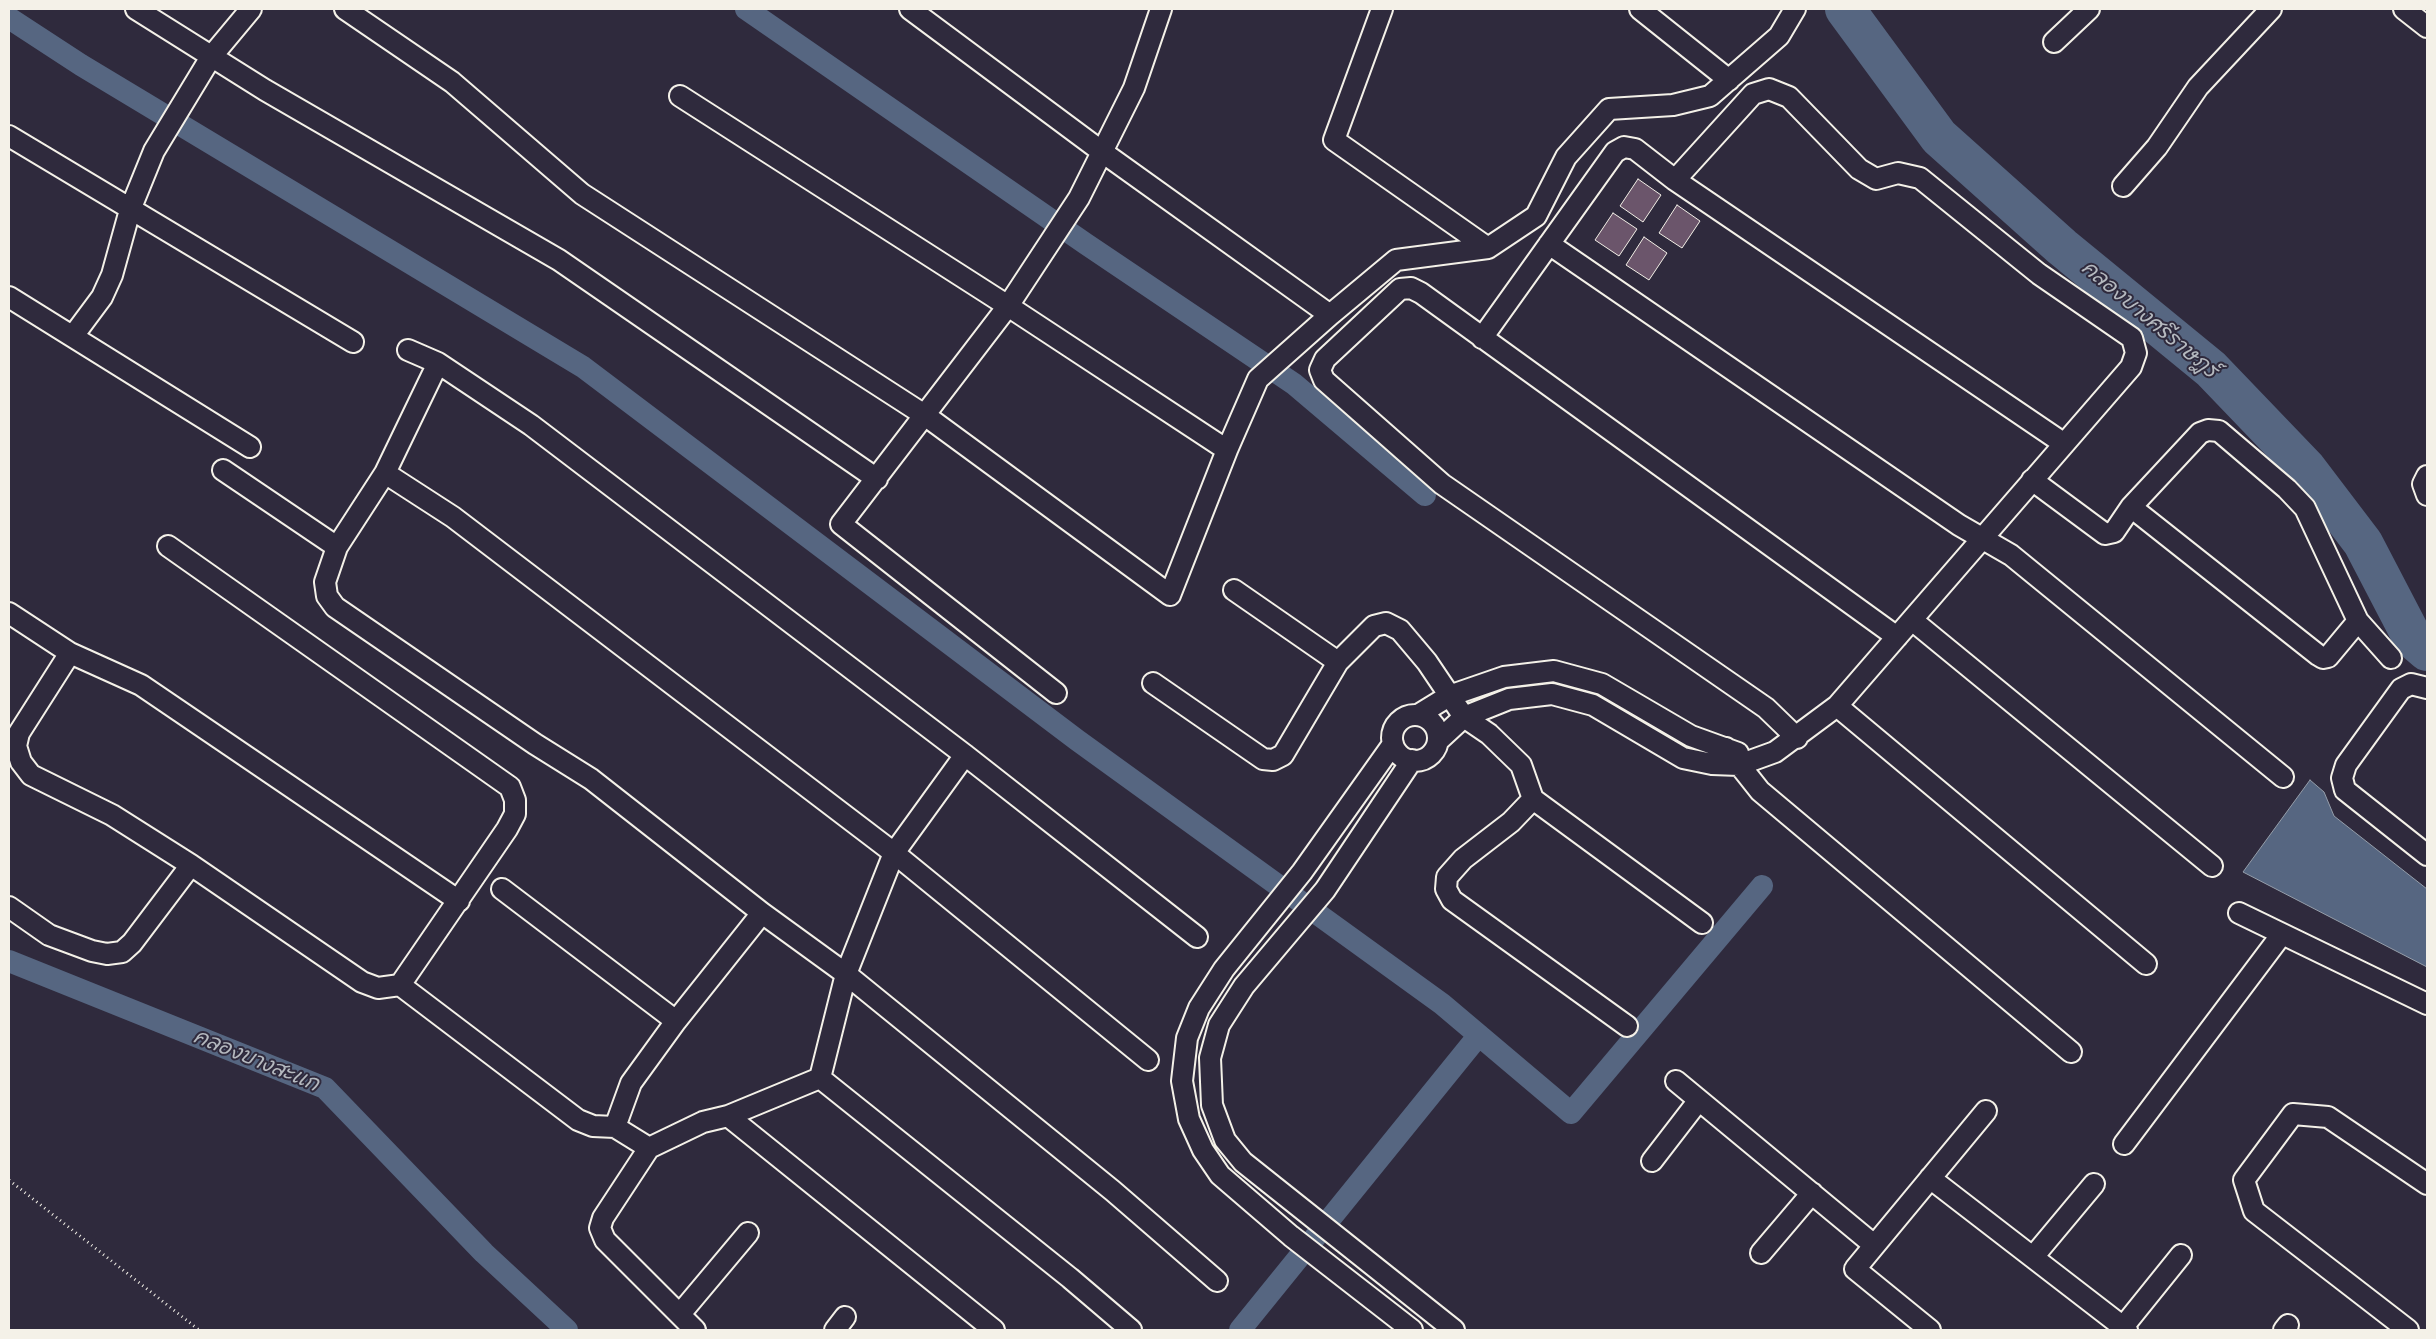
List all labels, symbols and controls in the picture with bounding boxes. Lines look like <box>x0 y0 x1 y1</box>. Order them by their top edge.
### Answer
water label: คลองบางศรีราษฎร์ <box>2076 256 2222 384</box>
water label: คลองบางสะแก <box>190 1024 322 1098</box>

